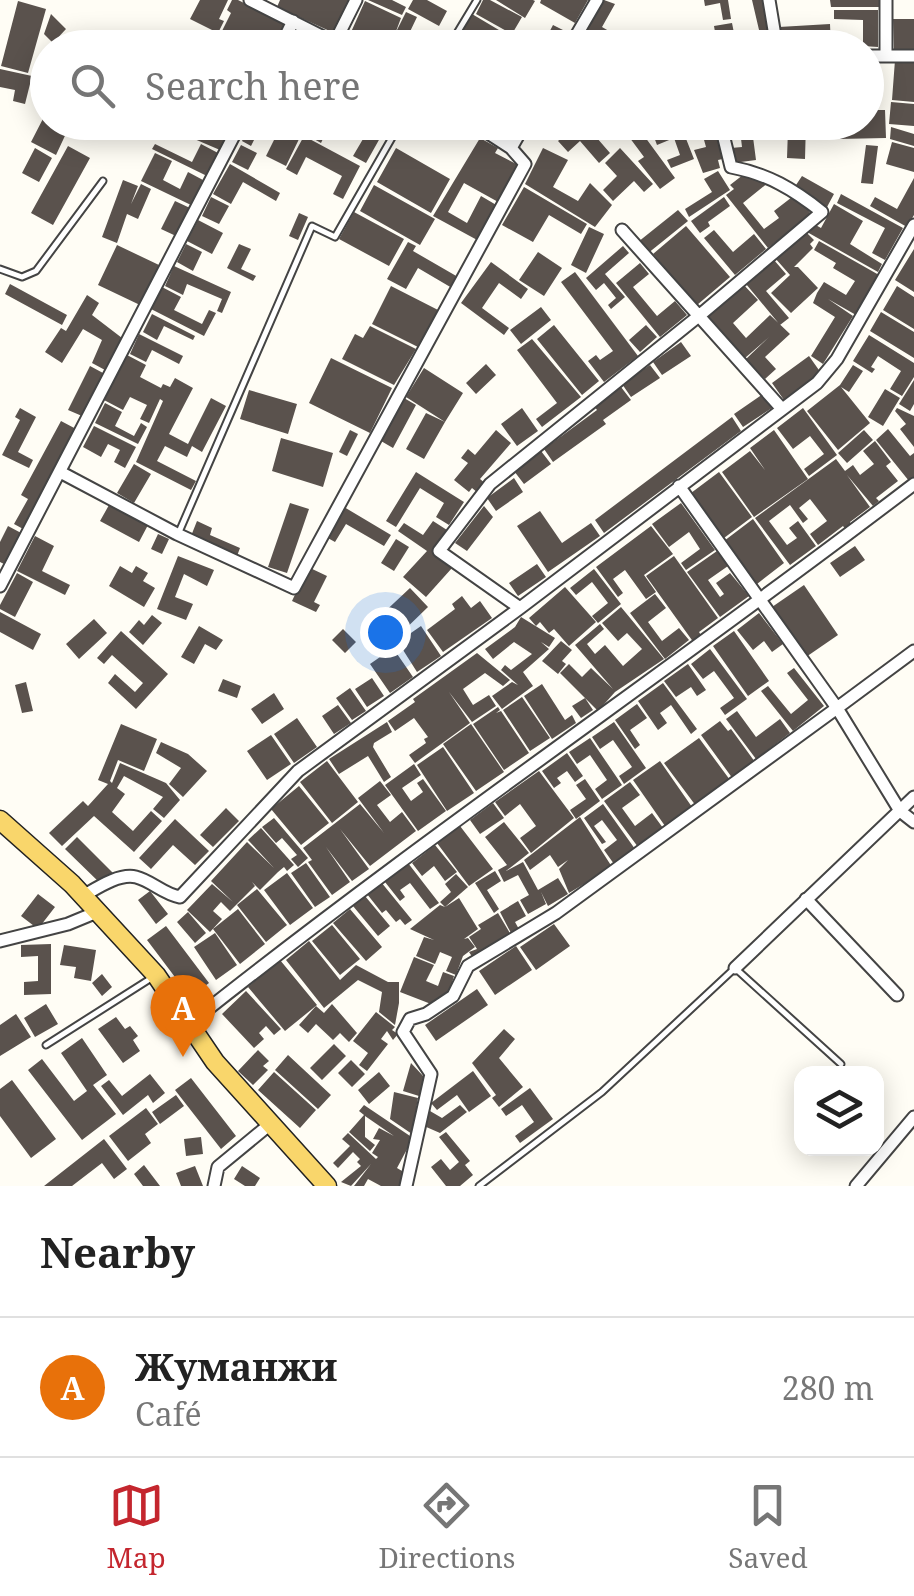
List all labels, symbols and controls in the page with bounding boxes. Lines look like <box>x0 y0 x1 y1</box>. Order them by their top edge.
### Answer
search box <box>30 30 884 140</box>
icon: search <box>65 58 120 113</box>
text: Search here <box>145 59 361 111</box>
your location <box>360 607 411 658</box>
pin: A <box>150 974 216 1057</box>
map controls <box>794 1066 884 1156</box>
button: layers <box>794 1066 884 1156</box>
text: Nearby <box>40 1223 195 1280</box>
text: Жуманжи <box>135 1340 337 1392</box>
text: A <box>60 1366 85 1409</box>
text: 280 m <box>782 1366 874 1409</box>
text: Café <box>135 1392 202 1435</box>
tab: Map <box>106 1478 166 1576</box>
tab: Directions <box>378 1478 515 1576</box>
tab: Saved <box>728 1478 808 1576</box>

